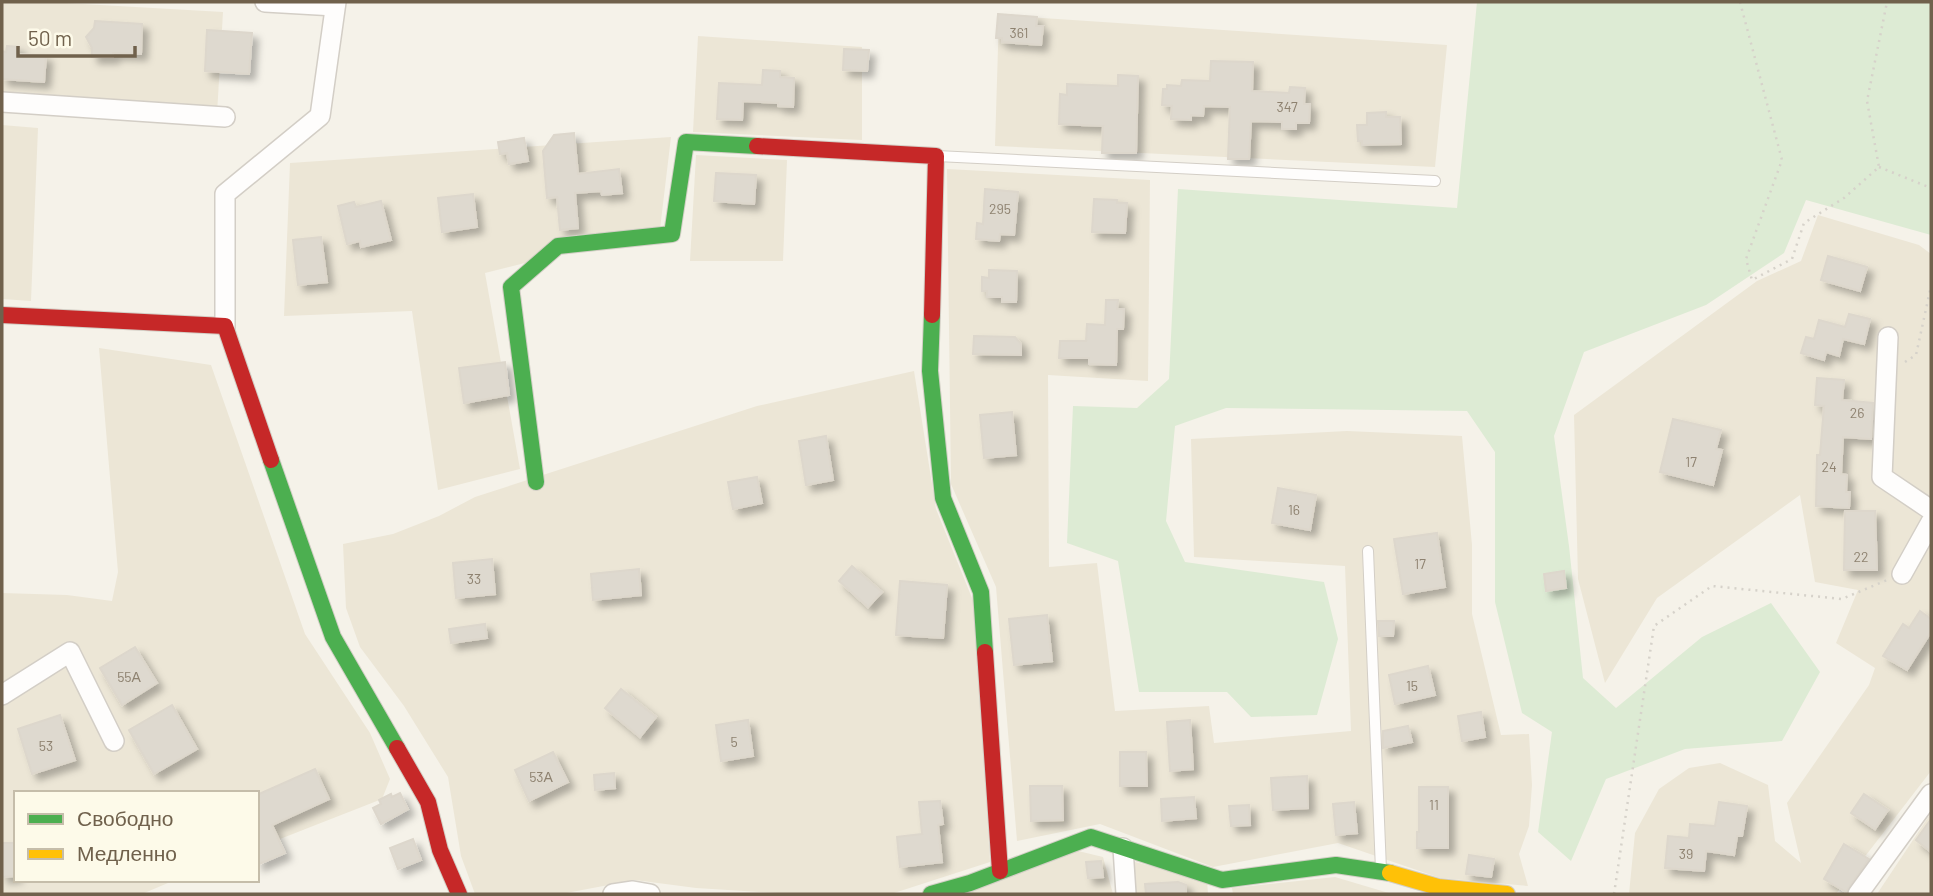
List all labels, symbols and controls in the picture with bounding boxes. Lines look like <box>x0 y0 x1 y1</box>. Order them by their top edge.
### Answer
scale bar <box>18 14 135 58</box>
house number: 361 <box>1009 24 1029 41</box>
text: 50 m <box>28 25 72 50</box>
house number: 347 <box>1276 98 1298 115</box>
house number: 295 <box>989 200 1011 217</box>
house number: 26 <box>1850 404 1864 421</box>
house number: 17 <box>1685 453 1697 470</box>
house number: 24 <box>1821 458 1837 475</box>
house number: 16 <box>1288 501 1300 518</box>
house number: 22 <box>1853 548 1869 565</box>
house number: 17 <box>1414 555 1426 572</box>
house number: 33 <box>467 570 481 587</box>
house number: 55А <box>117 668 142 685</box>
house number: 15 <box>1406 677 1418 694</box>
house number: 5 <box>730 733 738 750</box>
house number: 53 <box>39 737 53 754</box>
house number: 53А <box>529 768 554 785</box>
legend <box>14 791 259 882</box>
house number: 11 <box>1429 796 1439 813</box>
text: Свободно <box>77 805 174 830</box>
text: Медленно <box>77 840 177 865</box>
house number: 39 <box>1679 845 1693 862</box>

